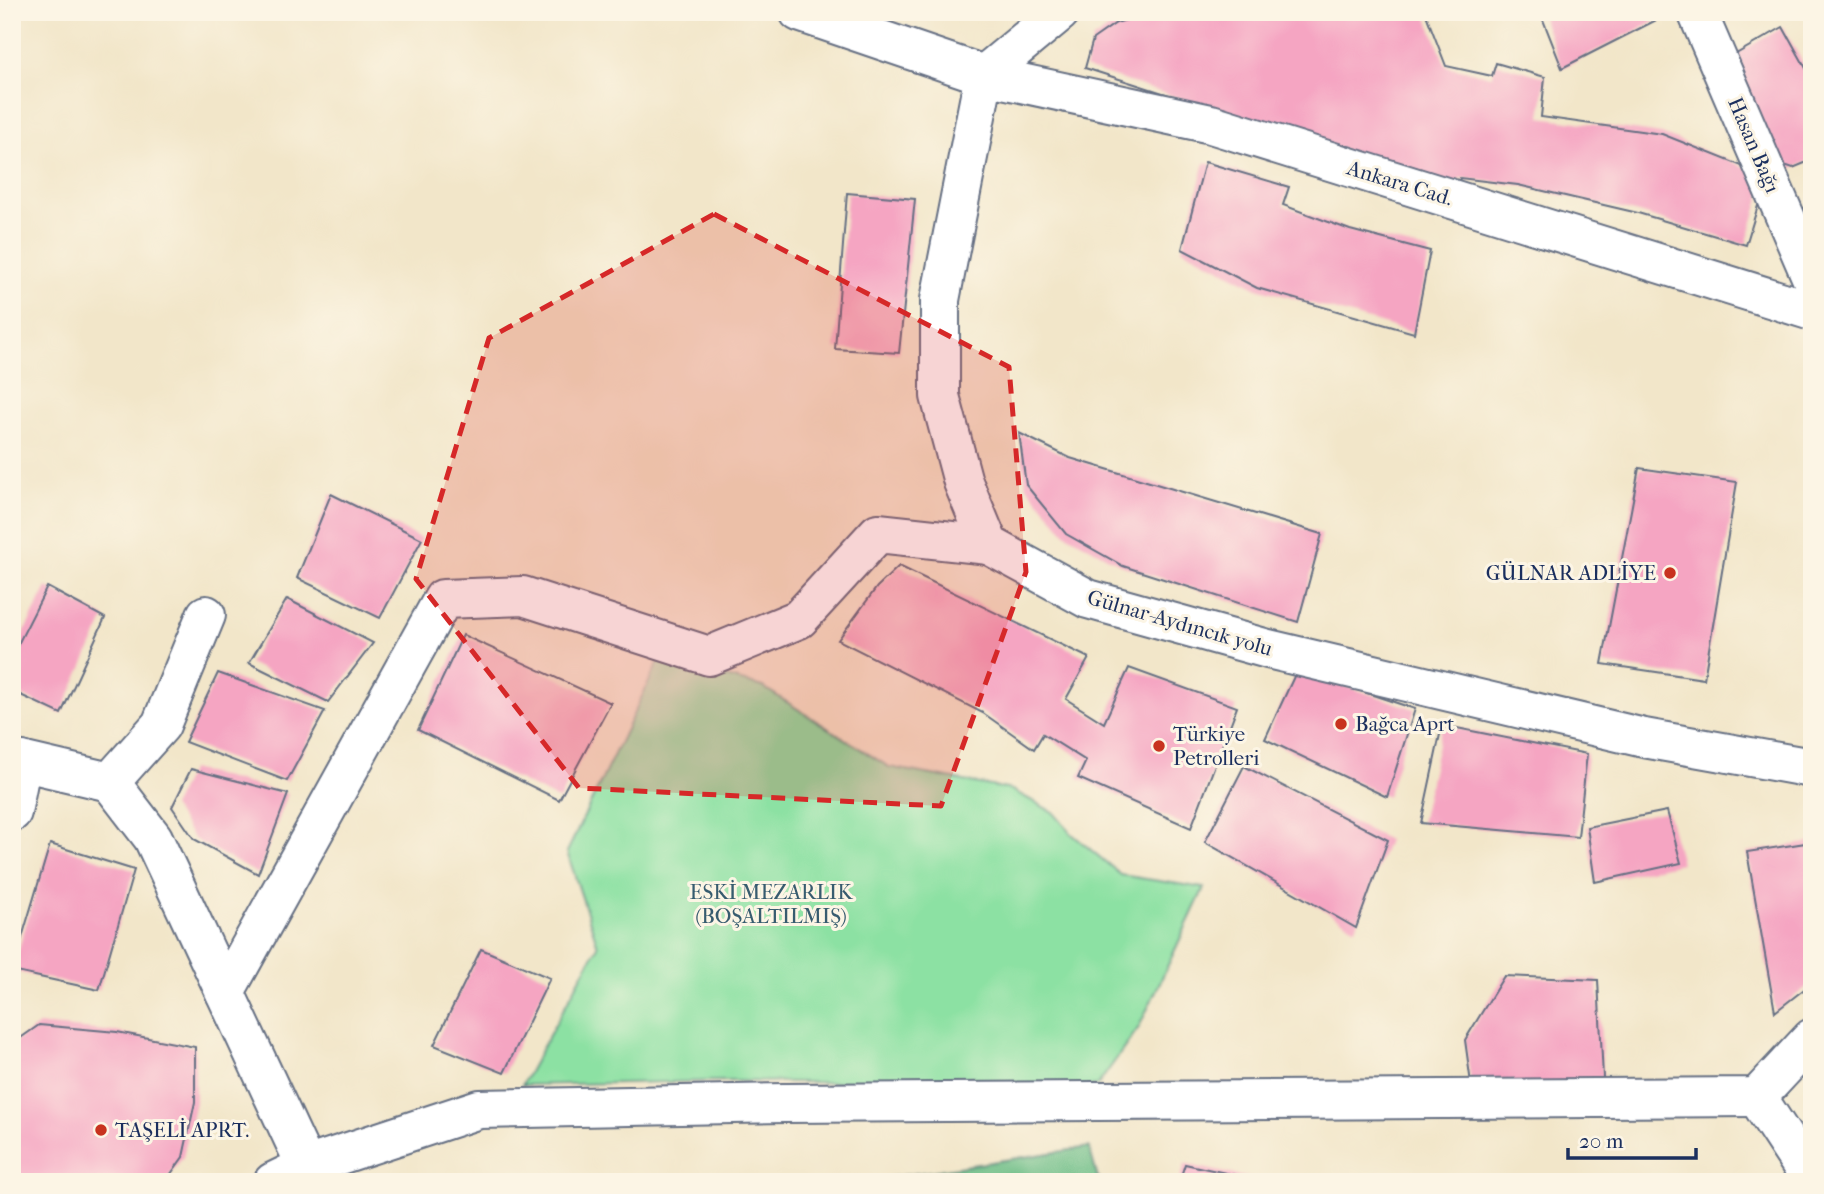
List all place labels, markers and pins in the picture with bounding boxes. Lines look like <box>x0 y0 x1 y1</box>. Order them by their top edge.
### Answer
place label: GÜLNAR ADLİYE <box>1486 561 1656 585</box>
marker: GÜLNAR ADLİYE <box>1662 565 1678 581</box>
place label: Bağca Aprt <box>1355 712 1455 736</box>
marker: Bağca Aprt <box>1333 716 1349 732</box>
place label: Türkiye Petrolleri <box>1173 722 1259 770</box>
marker: Türkiye Petrolleri <box>1151 738 1167 754</box>
place label: TAŞELİ APRT. <box>115 1118 249 1142</box>
marker: TAŞELİ APRT. <box>93 1122 109 1138</box>

